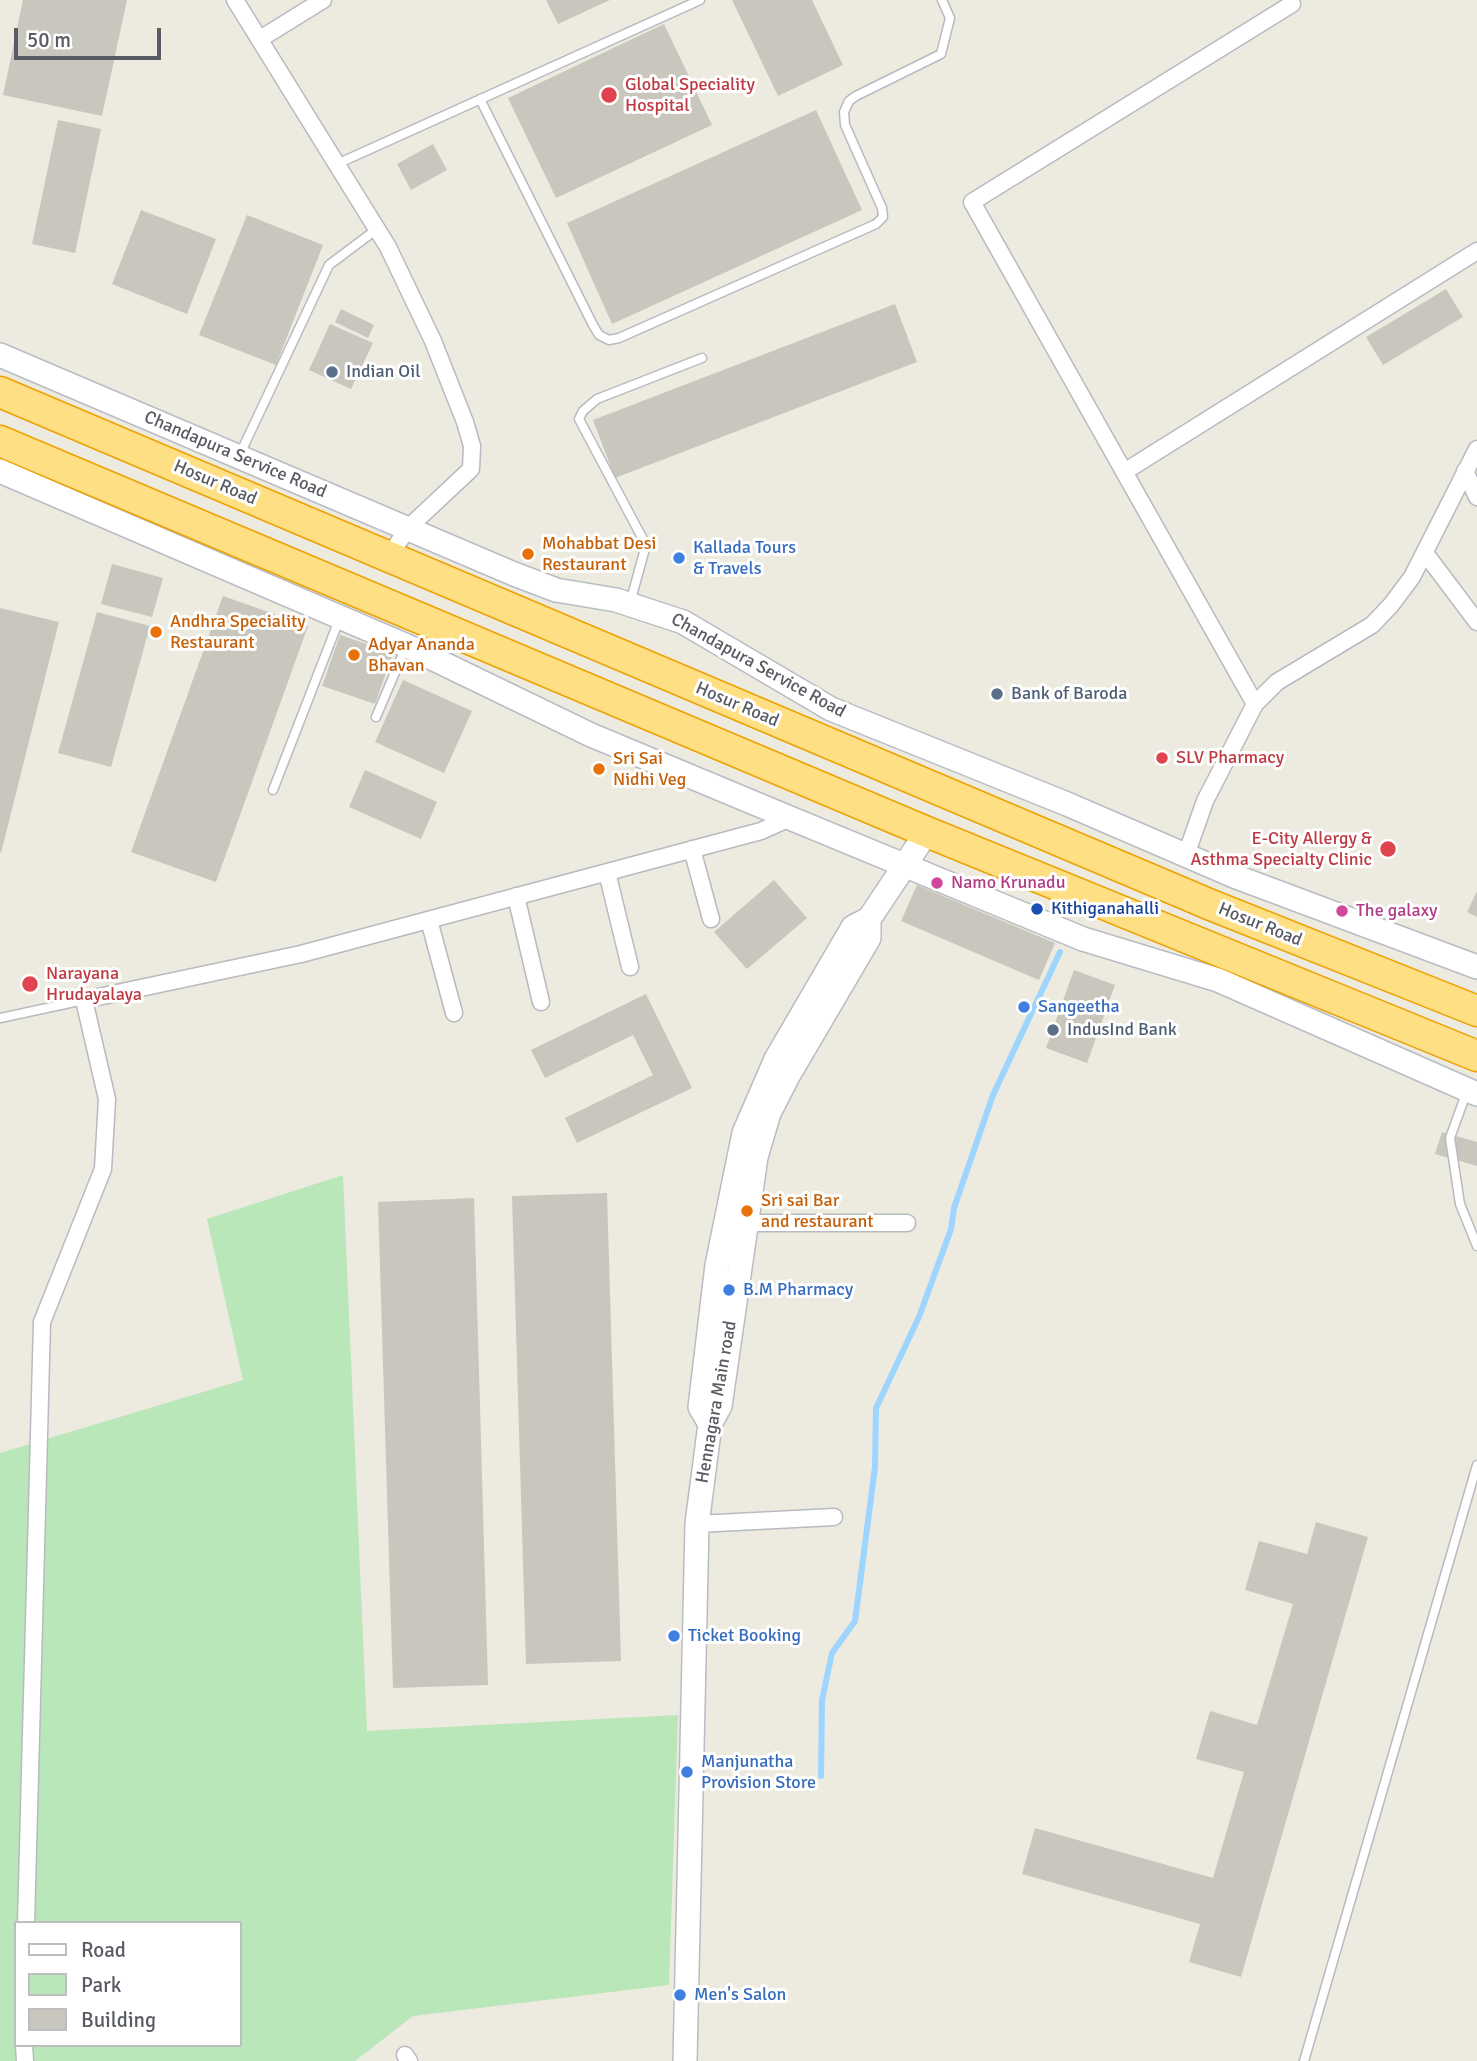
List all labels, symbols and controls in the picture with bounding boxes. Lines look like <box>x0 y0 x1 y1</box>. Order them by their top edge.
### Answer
scale bar <box>18 14 164 58</box>
text: 50 m <box>27 27 71 53</box>
place label: Global Speciality Hospital <box>625 74 755 116</box>
marker: Global Speciality Hospital <box>599 85 619 105</box>
place label: Indian Oil <box>346 361 420 383</box>
marker: Indian Oil <box>324 364 340 380</box>
street label: Chandapura Service Road <box>141 407 329 503</box>
street label: Hosur Road <box>170 456 260 510</box>
place label: Mohabbat Desi Restaurant <box>542 533 656 576</box>
place label: Kallada Tours & Travels <box>693 537 796 580</box>
marker: Mohabbat Desi Restaurant <box>520 546 536 562</box>
marker: Kallada Tours & Travels <box>671 550 687 566</box>
street label: Chandapura Service Road <box>667 609 849 723</box>
place label: Andhra Speciality Restaurant <box>170 611 306 654</box>
marker: Andhra Speciality Restaurant <box>148 624 164 640</box>
place label: Adyar Ananda Bhavan <box>368 634 475 676</box>
marker: Adyar Ananda Bhavan <box>346 647 362 663</box>
street label: Hosur Road <box>692 678 782 732</box>
place label: Bank of Baroda <box>1011 683 1127 705</box>
marker: Bank of Baroda <box>989 686 1005 702</box>
place label: SLV Pharmacy <box>1176 747 1284 769</box>
place label: Sri Sai Nidhi Veg <box>613 748 686 790</box>
marker: SLV Pharmacy <box>1154 750 1170 766</box>
marker: Sri Sai Nidhi Veg <box>591 761 607 777</box>
place label: E-City Allergy & Asthma Specialty Clinic <box>1191 828 1372 870</box>
marker: E-City Allergy & Asthma Specialty Clinic <box>1378 839 1398 859</box>
place label: Namo Krunadu <box>951 872 1065 894</box>
marker: Namo Krunadu <box>929 875 945 891</box>
place label: Kithiganahalli <box>1051 898 1159 920</box>
street label: Hosur Road <box>1215 898 1305 952</box>
place label: The galaxy <box>1356 900 1437 922</box>
marker: Kithiganahalli <box>1029 901 1045 917</box>
marker: The galaxy <box>1334 903 1350 919</box>
place label: Narayana Hrudayalaya <box>46 963 142 1006</box>
marker: Narayana Hrudayalaya <box>20 974 40 994</box>
place label: Sangeetha <box>1038 996 1120 1018</box>
marker: Sangeetha <box>1016 999 1032 1015</box>
place label: IndusInd Bank <box>1067 1019 1177 1041</box>
marker: IndusInd Bank <box>1045 1022 1061 1038</box>
place label: Sri sai Bar and restaurant <box>761 1190 874 1232</box>
marker: Sri sai Bar and restaurant <box>739 1203 755 1219</box>
place label: B.M Pharmacy <box>743 1279 853 1301</box>
marker: B.M Pharmacy <box>721 1282 737 1298</box>
street label: Hennagara Main road <box>692 1319 742 1485</box>
place label: Ticket Booking <box>688 1625 801 1647</box>
marker: Ticket Booking <box>666 1628 682 1644</box>
place label: Manjunatha Provision Store <box>701 1751 816 1794</box>
marker: Manjunatha Provision Store <box>679 1764 695 1780</box>
legend <box>14 1921 242 2047</box>
text: Road <box>81 1937 126 1963</box>
text: Park <box>81 1972 121 1998</box>
place label: Men's Salon <box>694 1984 786 2006</box>
marker: Men's Salon <box>672 1987 688 2003</box>
text: Building <box>81 2007 156 2033</box>

